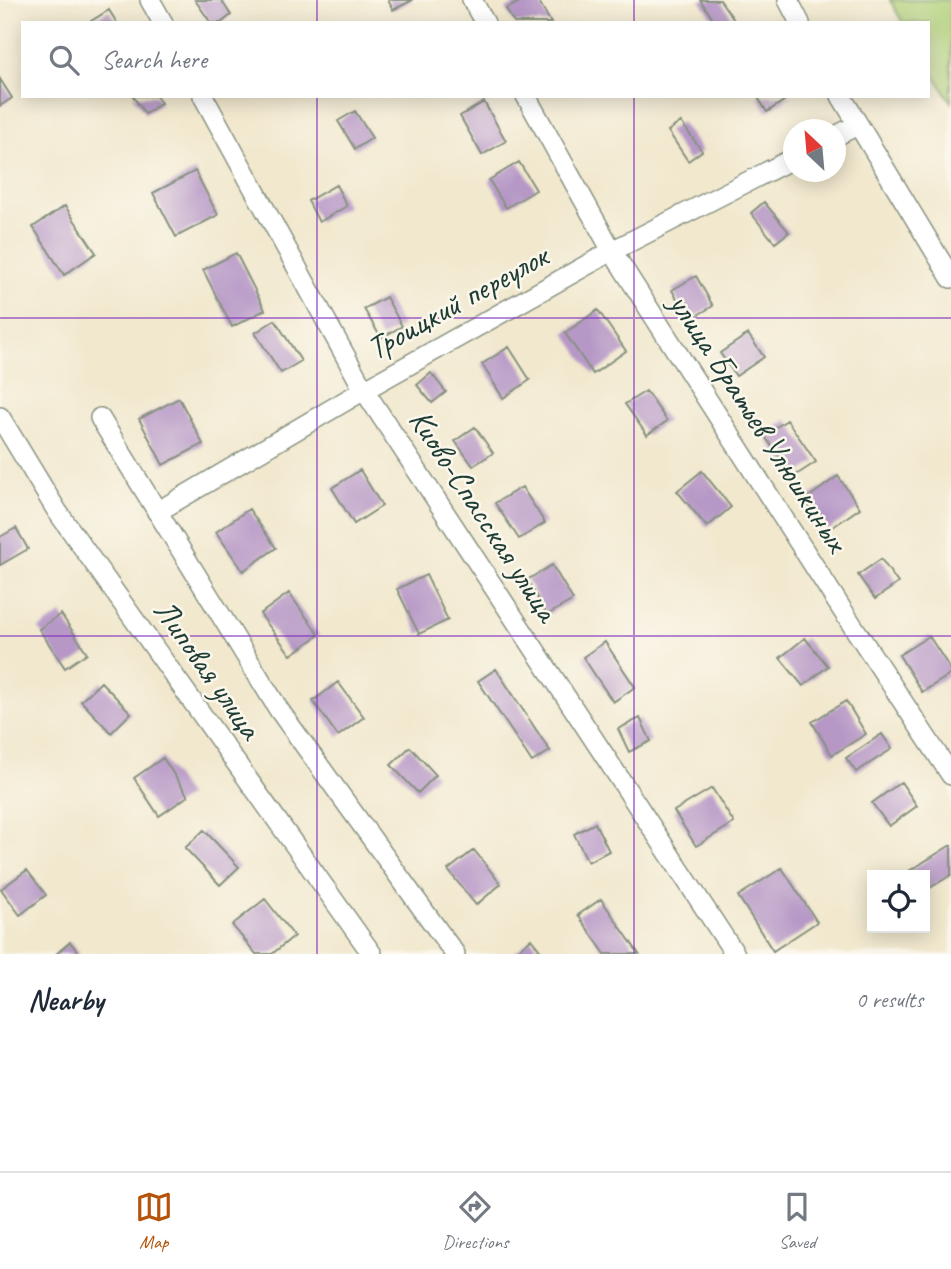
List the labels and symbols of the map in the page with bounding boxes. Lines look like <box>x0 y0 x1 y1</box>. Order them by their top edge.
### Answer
north arrow <box>783 119 846 182</box>
street label: Троицкий переулок <box>359 234 557 369</box>
street label: улица Братьев Улюшкиных <box>659 283 860 561</box>
street label: Киово-Спасская улица <box>400 401 570 631</box>
street label: Липовая улица <box>145 591 273 749</box>

